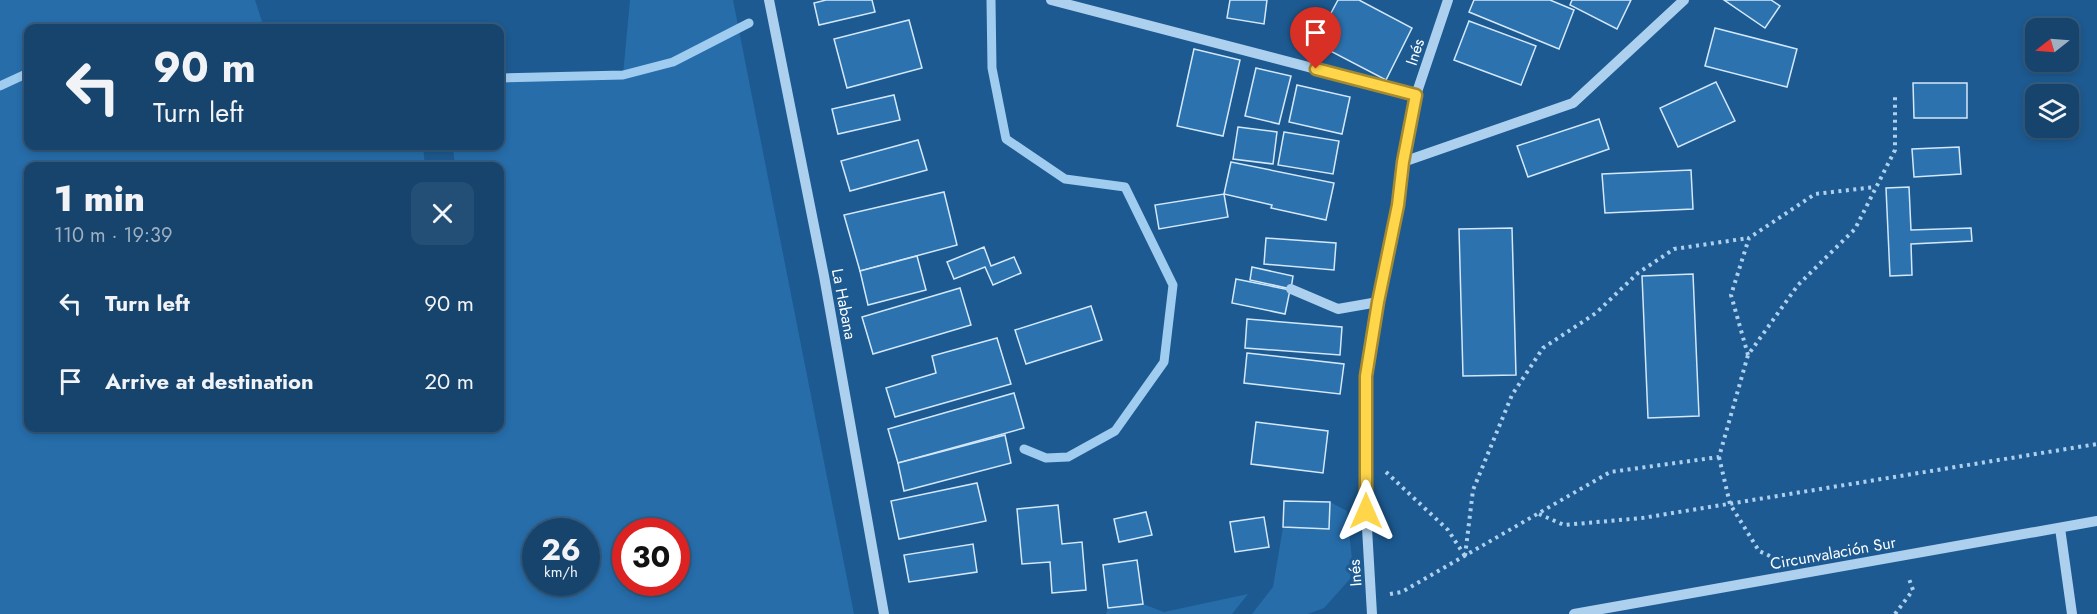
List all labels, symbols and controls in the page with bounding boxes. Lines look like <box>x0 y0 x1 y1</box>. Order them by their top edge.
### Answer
pin <box>1290 7 1341 69</box>
icon: arrive <box>1299 16 1332 49</box>
north arrow <box>2025 18 2079 72</box>
map controls <box>2025 18 2079 138</box>
street label: Inés <box>1400 36 1430 68</box>
text: 90 m <box>153 37 256 98</box>
icon: left <box>54 48 132 126</box>
button: layers <box>2025 84 2079 138</box>
text: Turn left <box>153 93 243 132</box>
text: 1 min <box>54 172 145 224</box>
button: close <box>411 182 474 245</box>
text: 110 m · 19:39 <box>54 221 173 250</box>
street label: La Habana <box>826 267 862 341</box>
icon: left <box>54 287 87 320</box>
text: Turn left <box>105 287 190 319</box>
text: 90 m <box>424 287 474 319</box>
icon: arrive <box>54 365 87 398</box>
text: Arrive at destination <box>105 365 314 397</box>
text: 20 m <box>425 365 474 397</box>
position arrow <box>1334 479 1398 543</box>
speed limit sign: 30 <box>612 518 690 596</box>
text: 26 <box>541 528 581 571</box>
street label: Circunvalación Sur <box>1768 531 1898 575</box>
street label: Inés <box>1343 559 1367 587</box>
text: km/h <box>544 561 578 583</box>

